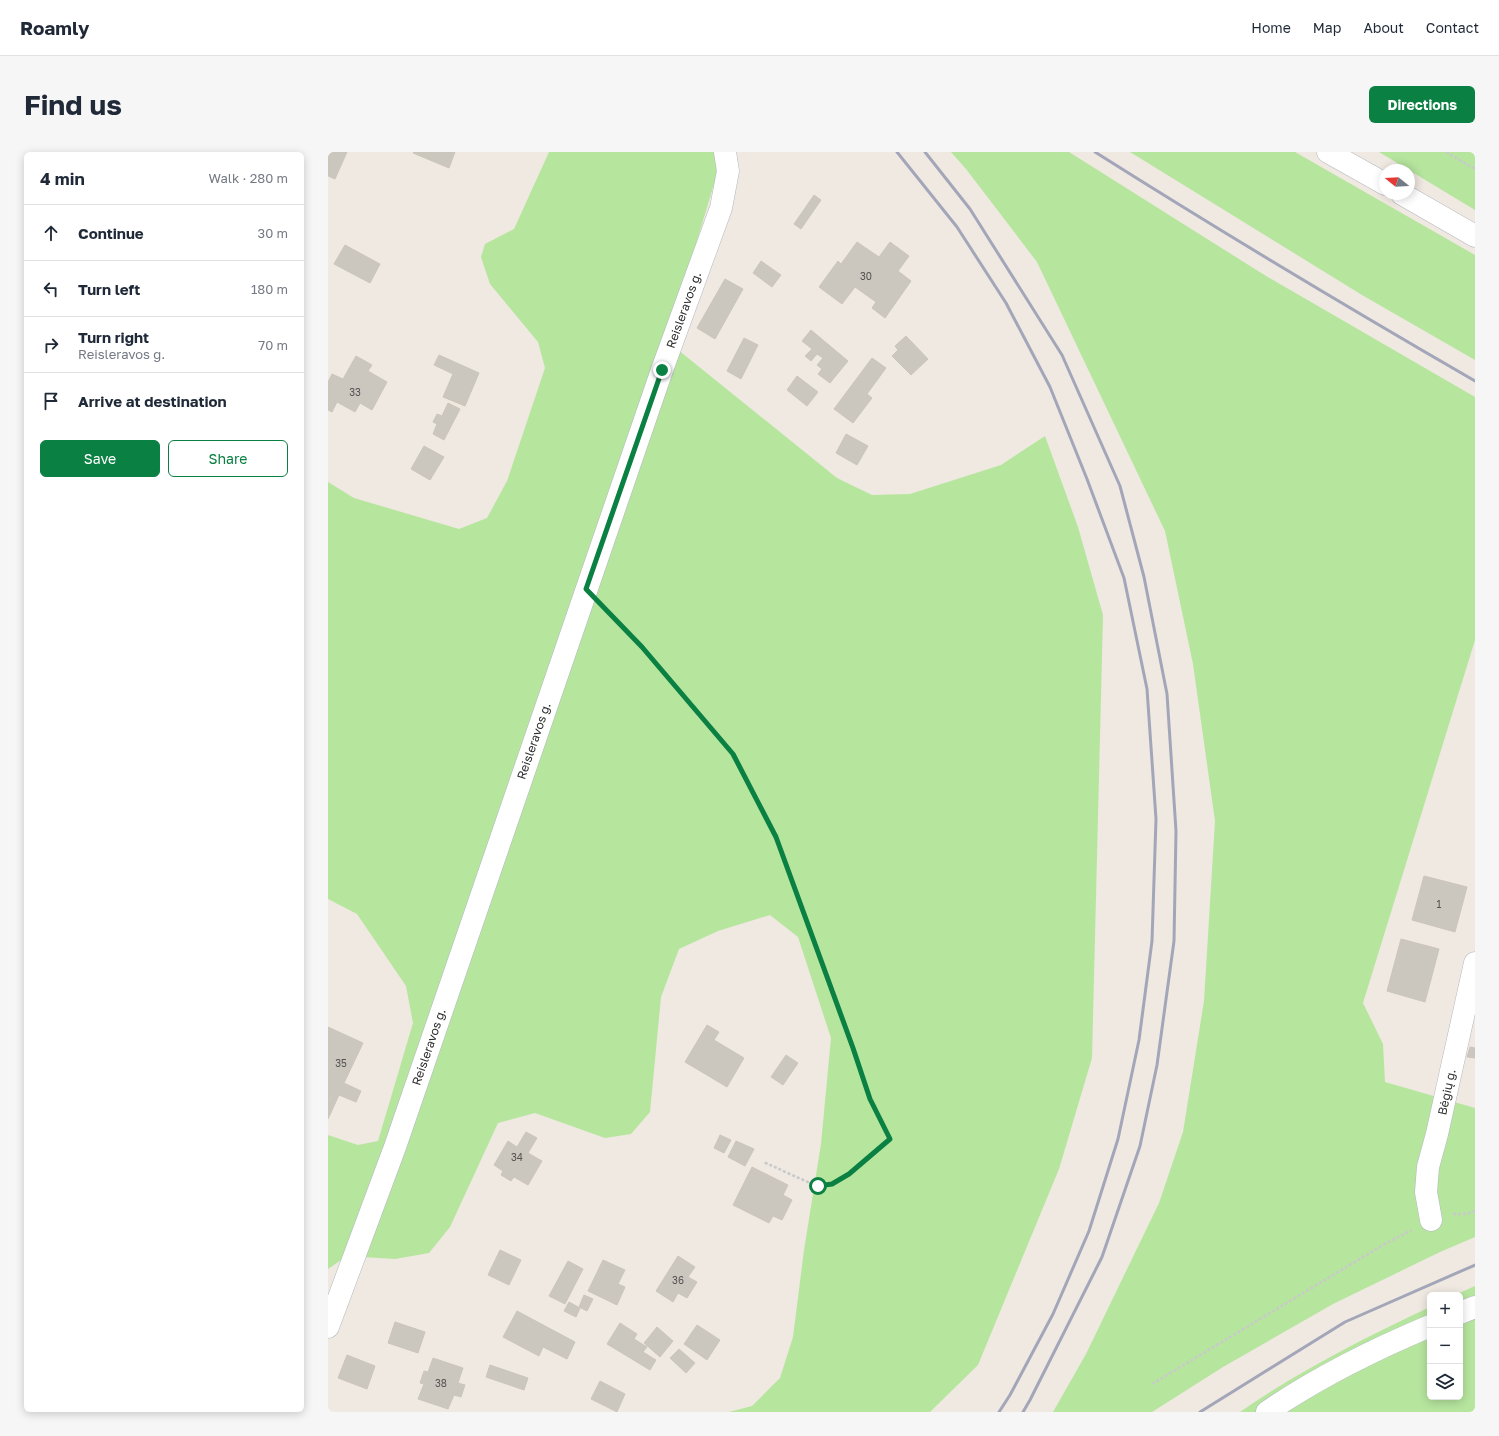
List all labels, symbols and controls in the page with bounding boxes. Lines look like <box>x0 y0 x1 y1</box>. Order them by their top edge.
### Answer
text: Roamly <box>20 16 89 39</box>
text: Home <box>1251 19 1291 36</box>
text: Map <box>1313 19 1341 36</box>
text: About <box>1363 19 1404 36</box>
text: Contact <box>1426 19 1479 36</box>
button: Directions <box>1369 86 1475 123</box>
text: Find us <box>24 88 122 121</box>
north arrow <box>1379 164 1415 200</box>
text: 4 min <box>40 168 85 189</box>
text: Walk · 280 m <box>209 170 288 186</box>
icon: ahead <box>40 222 62 244</box>
text: Continue <box>78 224 144 242</box>
text: 30 m <box>258 225 288 241</box>
street label: Reisleravos g. <box>663 269 704 350</box>
house number: 30 <box>860 270 872 282</box>
icon: left <box>40 278 62 300</box>
text: Turn left <box>78 280 140 298</box>
text: 180 m <box>251 281 288 297</box>
text: Turn right <box>78 328 149 346</box>
icon: right <box>40 334 62 356</box>
text: 70 m <box>258 337 288 353</box>
text: Reisleravos g. <box>78 346 165 362</box>
route end <box>653 361 671 379</box>
house number: 33 <box>349 386 361 398</box>
icon: arrive <box>40 390 62 412</box>
text: Arrive at destination <box>78 392 227 410</box>
button: Save <box>40 440 160 477</box>
button: Share <box>168 440 288 477</box>
street label: Reisleravos g. <box>513 700 554 781</box>
house number: 1 <box>1437 898 1442 910</box>
street label: Reisleravos g. <box>408 1006 449 1087</box>
house number: 35 <box>335 1057 347 1069</box>
street label: Bėgių g. <box>1434 1067 1459 1116</box>
house number: 34 <box>511 1151 523 1163</box>
route start <box>809 1177 827 1195</box>
house number: 36 <box>672 1274 684 1286</box>
map controls <box>1427 1292 1463 1400</box>
button: + <box>1427 1292 1463 1328</box>
button: − <box>1427 1328 1463 1364</box>
button: layers <box>1427 1364 1463 1400</box>
house number: 38 <box>435 1377 447 1389</box>

